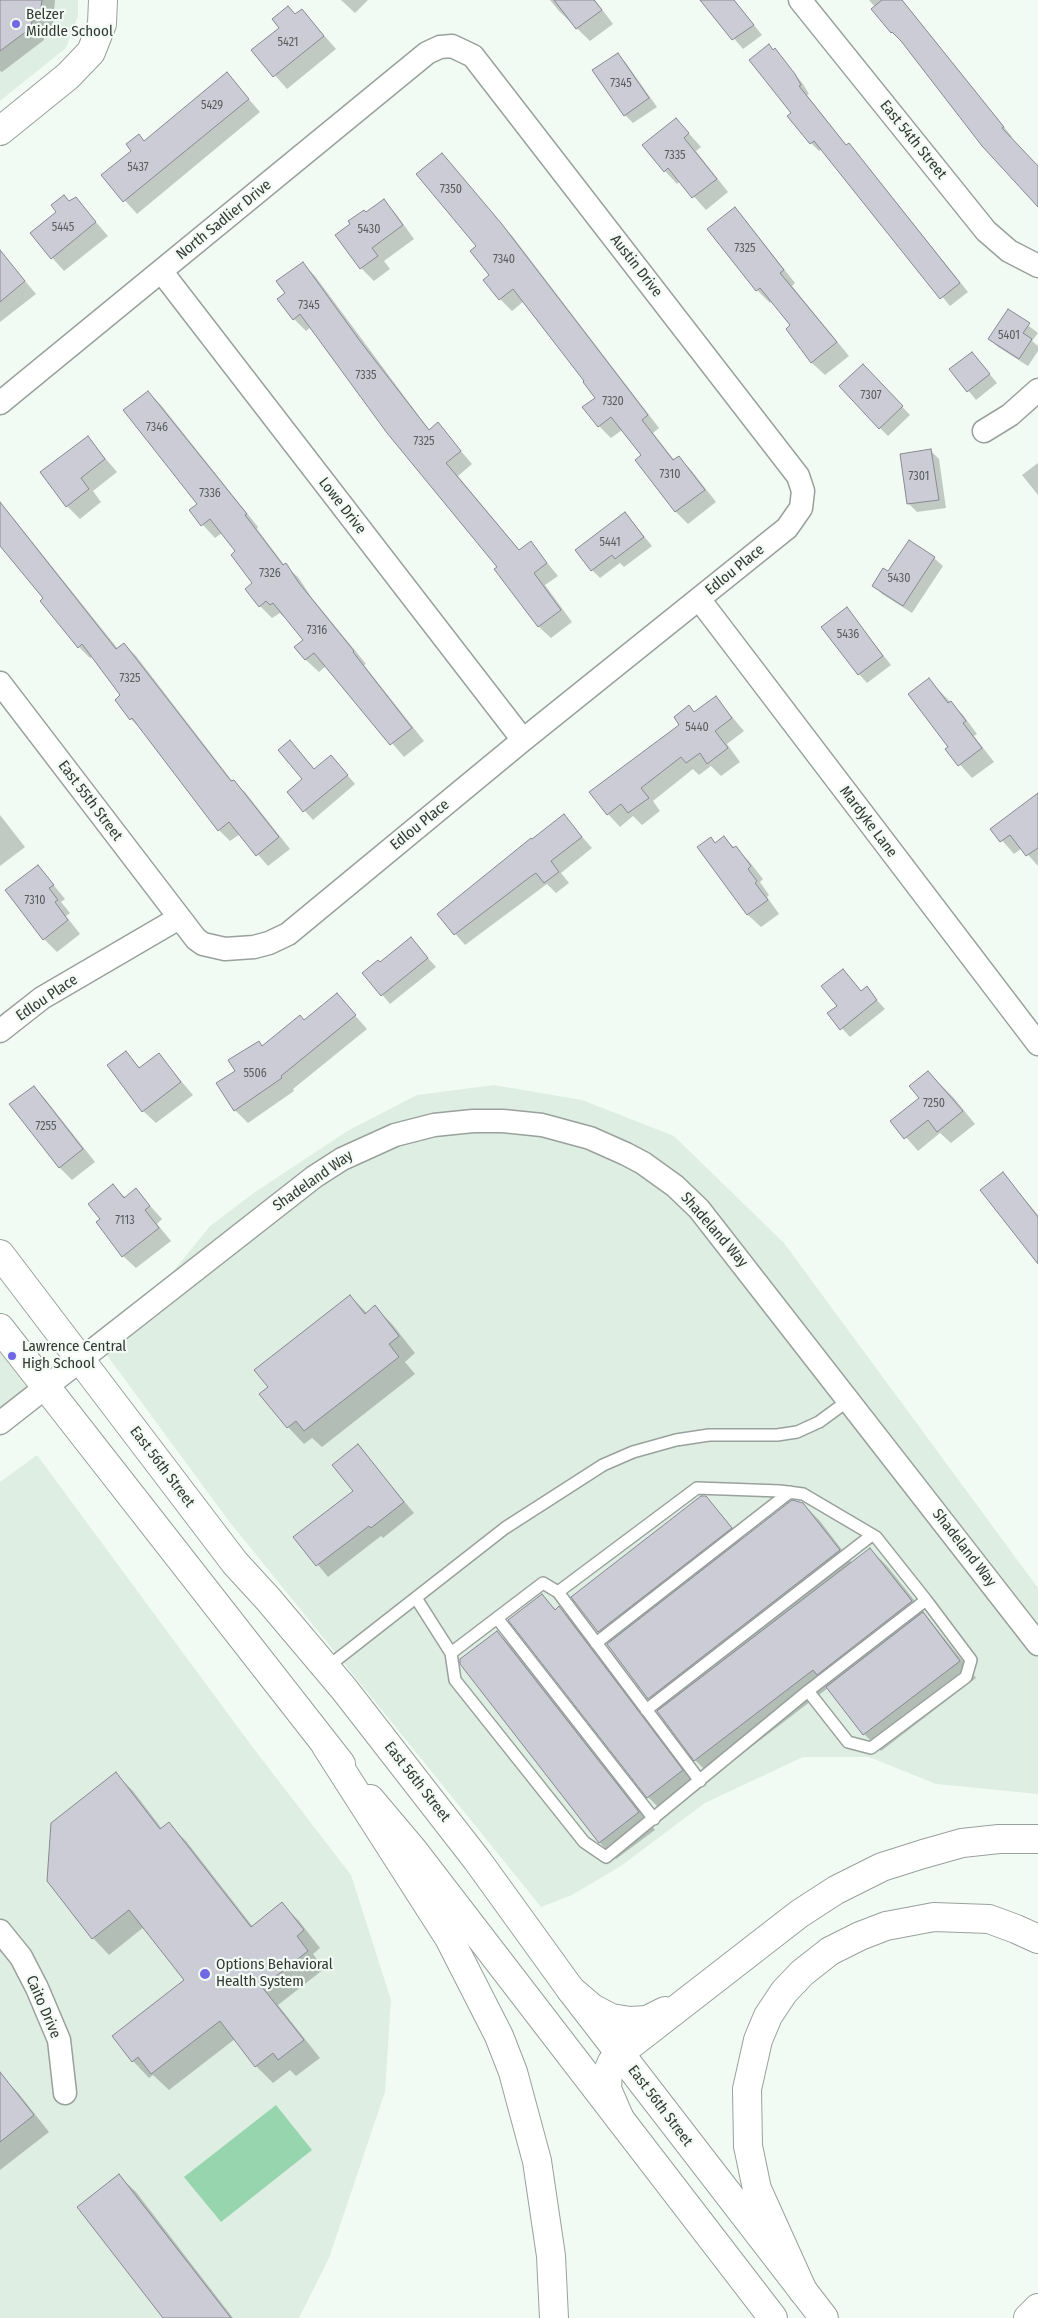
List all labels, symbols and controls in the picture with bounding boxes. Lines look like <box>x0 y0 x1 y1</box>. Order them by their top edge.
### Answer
place label: Belzer Middle School <box>26 6 113 41</box>
marker: Belzer Middle School <box>10 18 22 30</box>
house number: 5421 <box>278 36 298 50</box>
house number: 7345 <box>610 77 632 91</box>
street label: East 54th Street <box>876 97 950 183</box>
house number: 5429 <box>201 99 223 113</box>
house number: 7335 <box>664 149 686 163</box>
house number: 5437 <box>127 161 149 175</box>
street label: North Sadlier Drive <box>173 176 275 264</box>
house number: 7350 <box>440 183 462 197</box>
house number: 5445 <box>52 221 74 235</box>
house number: 5430 <box>358 223 380 237</box>
street label: Austin Drive <box>606 231 666 301</box>
house number: 7325 <box>735 242 755 256</box>
house number: 7340 <box>493 253 515 267</box>
house number: 7345 <box>298 299 320 313</box>
house number: 5401 <box>998 329 1020 343</box>
house number: 7335 <box>355 369 377 383</box>
house number: 7307 <box>860 389 882 403</box>
house number: 7320 <box>602 395 624 409</box>
house number: 7346 <box>146 421 168 435</box>
house number: 7325 <box>414 435 434 449</box>
house number: 7310 <box>660 468 680 482</box>
house number: 7301 <box>909 470 929 484</box>
street label: Lowe Drive <box>314 474 370 538</box>
house number: 7336 <box>199 487 221 501</box>
house number: 5441 <box>599 536 621 550</box>
street label: Edlou Place <box>702 541 768 599</box>
house number: 7326 <box>259 567 281 581</box>
house number: 5430 <box>888 572 910 586</box>
house number: 7316 <box>307 624 327 638</box>
house number: 5436 <box>837 628 859 642</box>
house number: 7325 <box>120 672 140 686</box>
house number: 5440 <box>685 721 709 735</box>
street label: East 55th Street <box>54 757 126 845</box>
street label: Mardyke Lane <box>835 783 901 861</box>
street label: Edlou Place <box>387 796 453 854</box>
house number: 7310 <box>25 894 45 908</box>
street label: Edlou Place <box>13 971 81 1025</box>
house number: 5506 <box>243 1067 267 1081</box>
house number: 7250 <box>923 1097 945 1111</box>
house number: 7255 <box>36 1120 56 1134</box>
street label: Shadeland Way <box>270 1147 356 1215</box>
street label: Shadeland Way <box>677 1189 751 1271</box>
house number: 7113 <box>115 1214 135 1228</box>
place label: Lawrence Central High School <box>22 1338 126 1373</box>
marker: Lawrence Central High School <box>6 1350 18 1362</box>
street label: East 56th Street <box>126 1423 198 1511</box>
street label: Shadeland Way <box>928 1506 1000 1590</box>
street label: East 56th Street <box>380 1738 454 1826</box>
place label: Options Behavioral Health System <box>216 1956 333 1991</box>
marker: Options Behavioral Health System <box>198 1967 212 1981</box>
street label: Caito Drive <box>22 1973 64 2041</box>
street label: East 56th Street <box>624 2062 696 2150</box>

